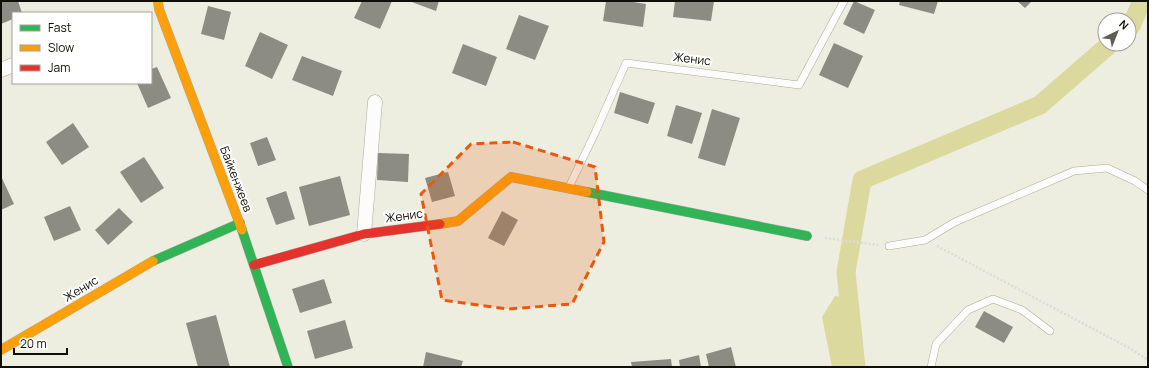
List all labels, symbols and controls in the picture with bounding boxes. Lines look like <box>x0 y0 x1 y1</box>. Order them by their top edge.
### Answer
legend <box>12 12 152 84</box>
north arrow <box>1097 12 1137 52</box>
text: N <box>1116 16 1132 33</box>
text: Fast <box>48 19 72 36</box>
text: Slow <box>48 39 74 56</box>
street label: Женис <box>672 48 712 69</box>
text: Jam <box>48 59 70 76</box>
street label: Байкенжеев <box>216 143 257 215</box>
street label: Женис <box>384 204 424 227</box>
street label: Женис <box>60 271 102 306</box>
scale bar <box>14 330 67 356</box>
text: 20 m <box>20 335 47 352</box>

